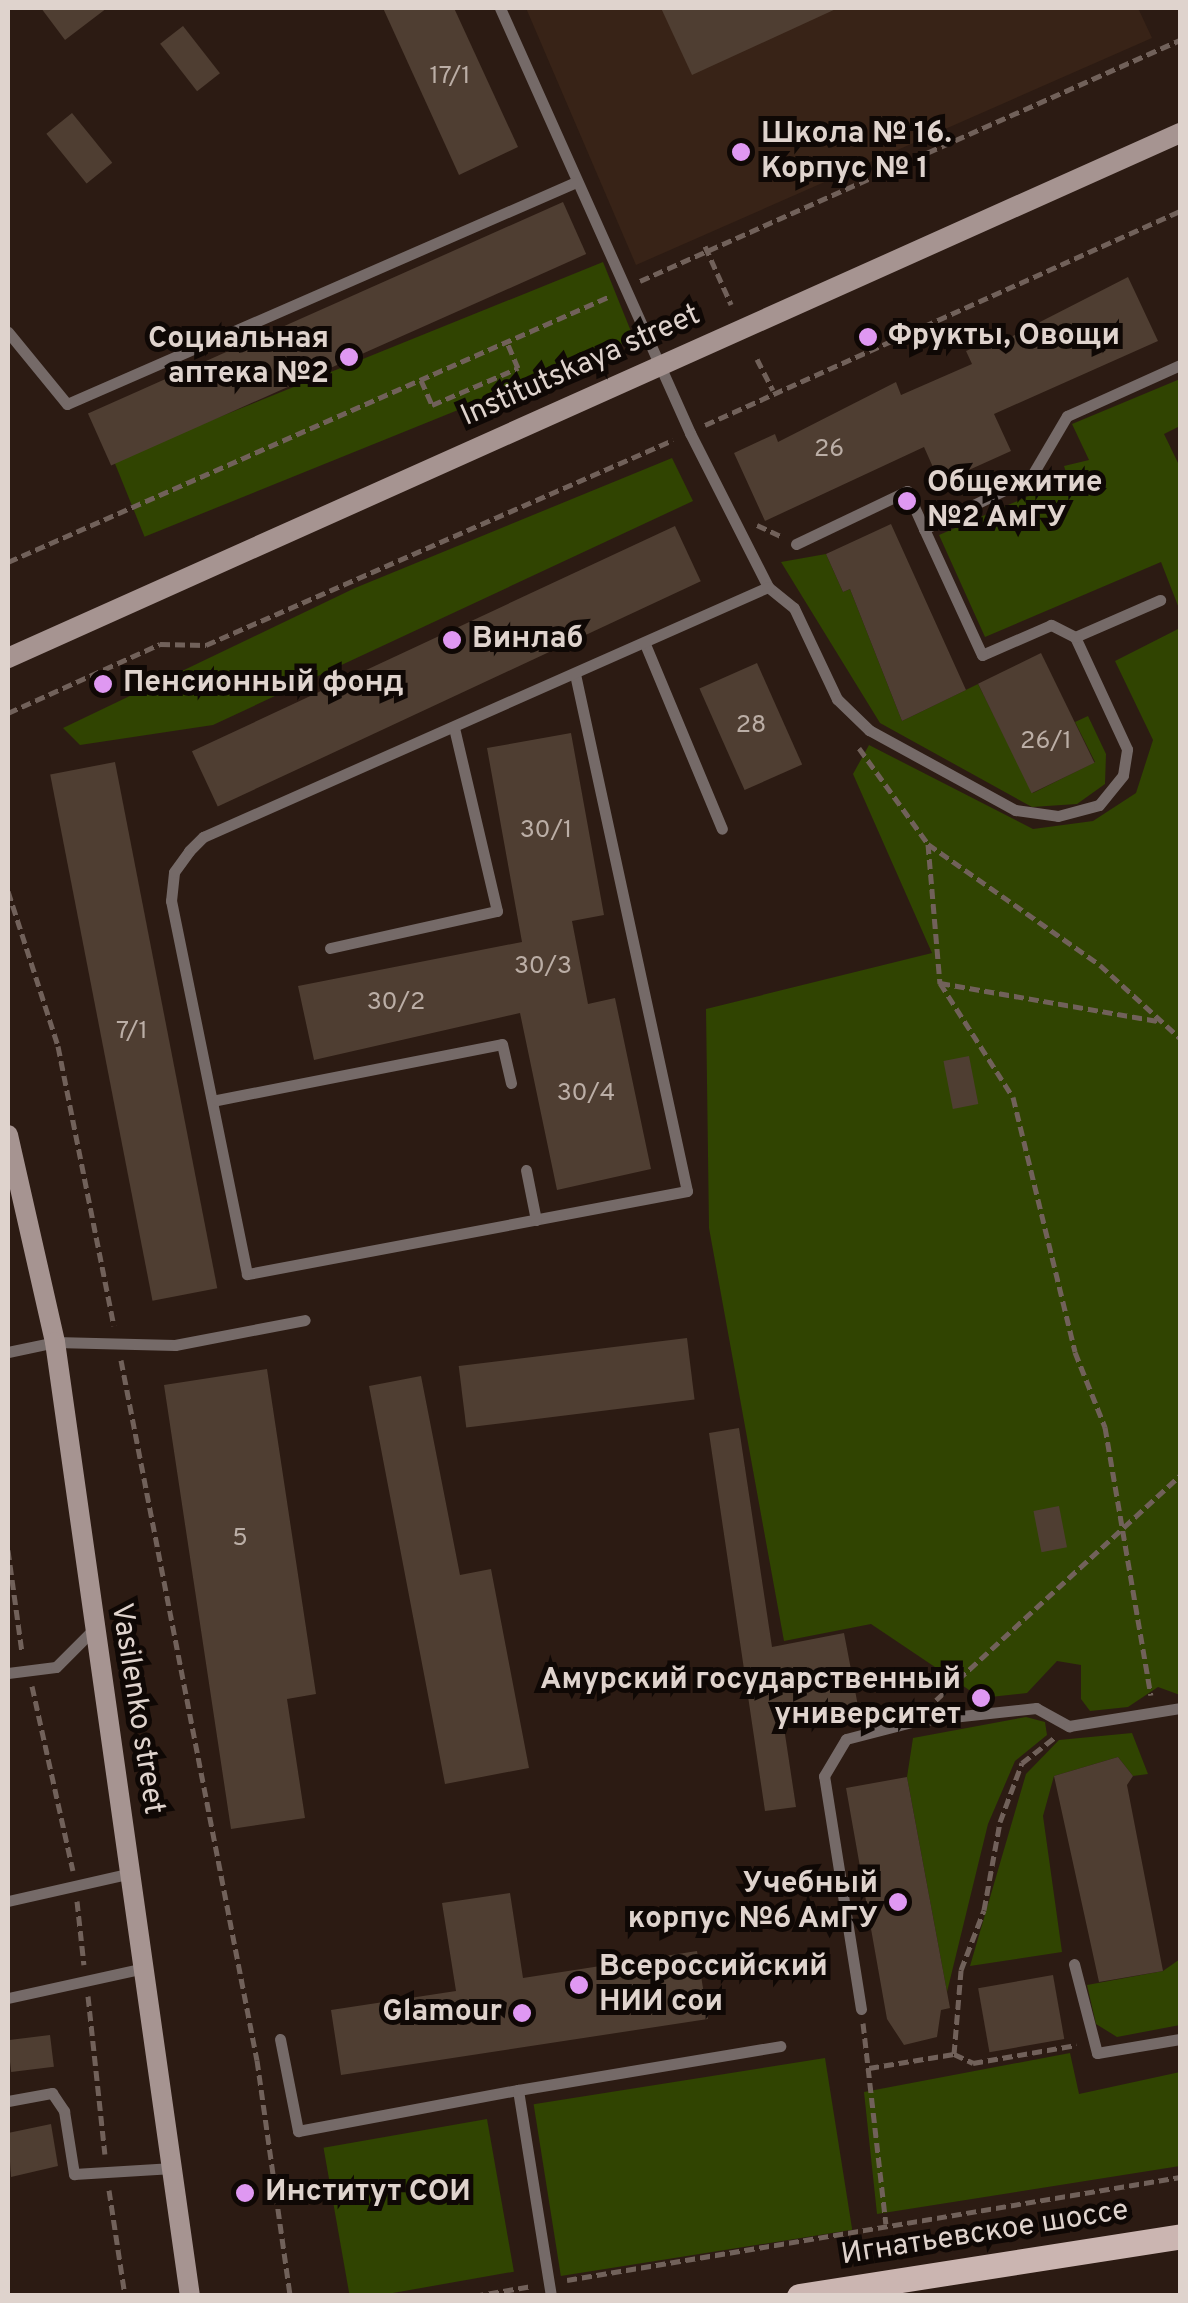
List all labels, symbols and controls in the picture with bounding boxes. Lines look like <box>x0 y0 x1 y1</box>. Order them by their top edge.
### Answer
house number: 17/1 <box>429 62 471 92</box>
place label: Школа № 16. Корпус № 1 <box>761 117 952 188</box>
marker: Школа № 16. Корпус № 1 <box>730 141 752 163</box>
street label: Institutskaya street <box>456 298 706 436</box>
place label: Фрукты, Овощи <box>888 319 1120 355</box>
place label: Социальная аптека №2 <box>148 322 329 392</box>
marker: Фрукты, Овощи <box>857 326 879 348</box>
marker: Социальная аптека №2 <box>338 346 360 368</box>
house number: 26 <box>814 435 844 465</box>
place label: Общежитие №2 АмГУ <box>927 466 1102 536</box>
marker: Общежитие №2 АмГУ <box>896 490 918 512</box>
place label: Винлаб <box>472 622 584 658</box>
marker: Винлаб <box>441 629 463 651</box>
place label: Пенсионный фонд <box>123 666 404 702</box>
marker: Пенсионный фонд <box>92 673 114 695</box>
house number: 28 <box>736 711 766 741</box>
house number: 26/1 <box>1020 727 1072 757</box>
house number: 30/1 <box>520 816 572 846</box>
house number: 30/3 <box>514 952 572 982</box>
house number: 30/2 <box>367 988 425 1018</box>
house number: 7/1 <box>116 1017 148 1047</box>
house number: 30/4 <box>557 1079 615 1109</box>
house number: 5 <box>232 1524 248 1554</box>
street label: Vasilenko street <box>102 1601 170 1817</box>
place label: Амурский государственный университет <box>540 1663 961 1734</box>
marker: Амурский государственный университет <box>970 1687 992 1709</box>
place label: Учебный корпус №6 АмГУ <box>626 1867 878 1938</box>
marker: Учебный корпус №6 АмГУ <box>887 1891 909 1913</box>
place label: Всероссийский НИИ сои <box>599 1950 828 2020</box>
marker: Всероссийский НИИ сои <box>568 1974 590 1996</box>
place label: Glamour <box>382 1995 502 2031</box>
marker: Glamour <box>511 2002 533 2024</box>
place label: Институт СОИ <box>265 2175 471 2211</box>
marker: Институт СОИ <box>234 2182 256 2204</box>
street label: Игнатьевское шоссе <box>839 2193 1131 2275</box>

